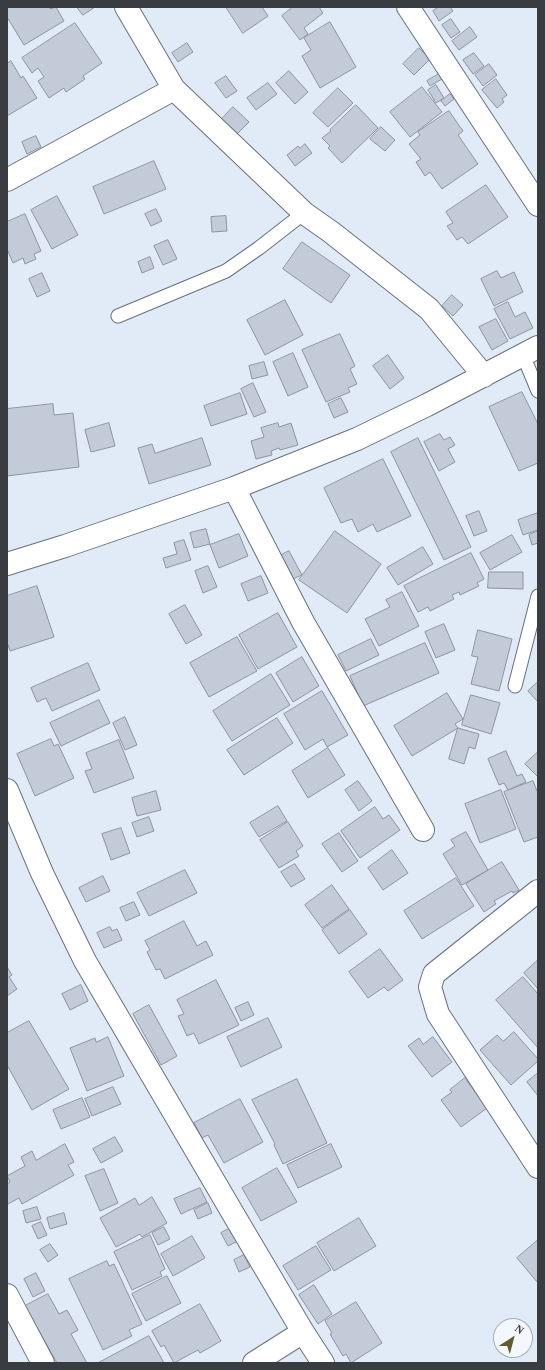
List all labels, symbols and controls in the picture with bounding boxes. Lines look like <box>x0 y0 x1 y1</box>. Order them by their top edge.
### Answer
north arrow <box>493 1318 533 1358</box>
text: N <box>513 1322 526 1336</box>

